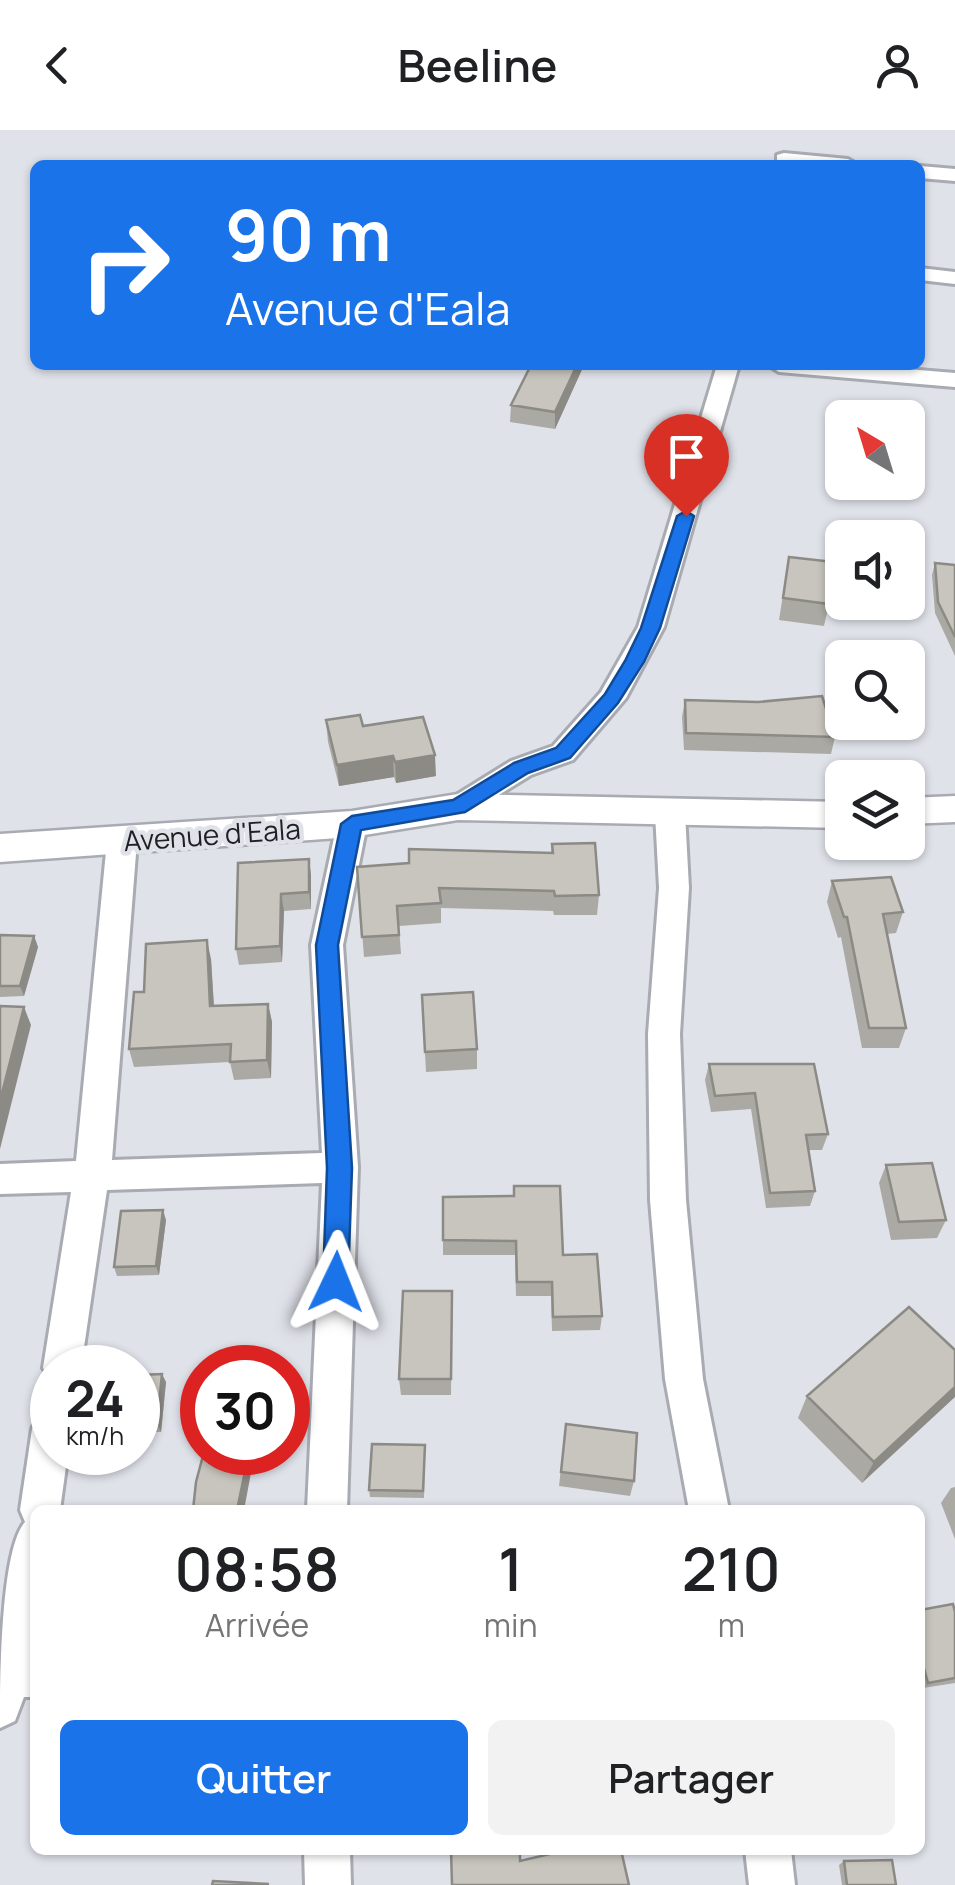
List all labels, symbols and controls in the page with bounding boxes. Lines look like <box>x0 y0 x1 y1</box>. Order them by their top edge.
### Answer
text: Beeline <box>398 34 557 96</box>
icon: back <box>30 38 85 93</box>
icon: person <box>870 38 925 93</box>
text: 90 m <box>225 186 392 282</box>
icon: right <box>60 200 190 330</box>
text: Avenue d'Eala <box>225 277 510 339</box>
north arrow <box>825 400 925 500</box>
map controls <box>825 400 925 860</box>
pin <box>644 414 729 517</box>
icon: arrive <box>659 429 714 484</box>
button: sound <box>825 520 925 620</box>
button: search <box>825 640 925 740</box>
button: layers <box>825 760 925 860</box>
street label: Avenue d'Eala <box>122 809 302 859</box>
position arrow <box>284 1230 388 1334</box>
speed limit sign: 30 <box>180 1345 310 1475</box>
text: 24 <box>65 1364 125 1432</box>
text: km/h <box>66 1418 124 1453</box>
text: 08:58 <box>174 1527 340 1609</box>
text: 1 <box>498 1527 523 1609</box>
text: 210 <box>682 1527 781 1609</box>
text: Arrivée <box>205 1603 309 1647</box>
text: min <box>484 1603 537 1647</box>
text: m <box>718 1603 745 1647</box>
button: Quitter <box>60 1720 468 1835</box>
button: Partager <box>488 1720 895 1835</box>

